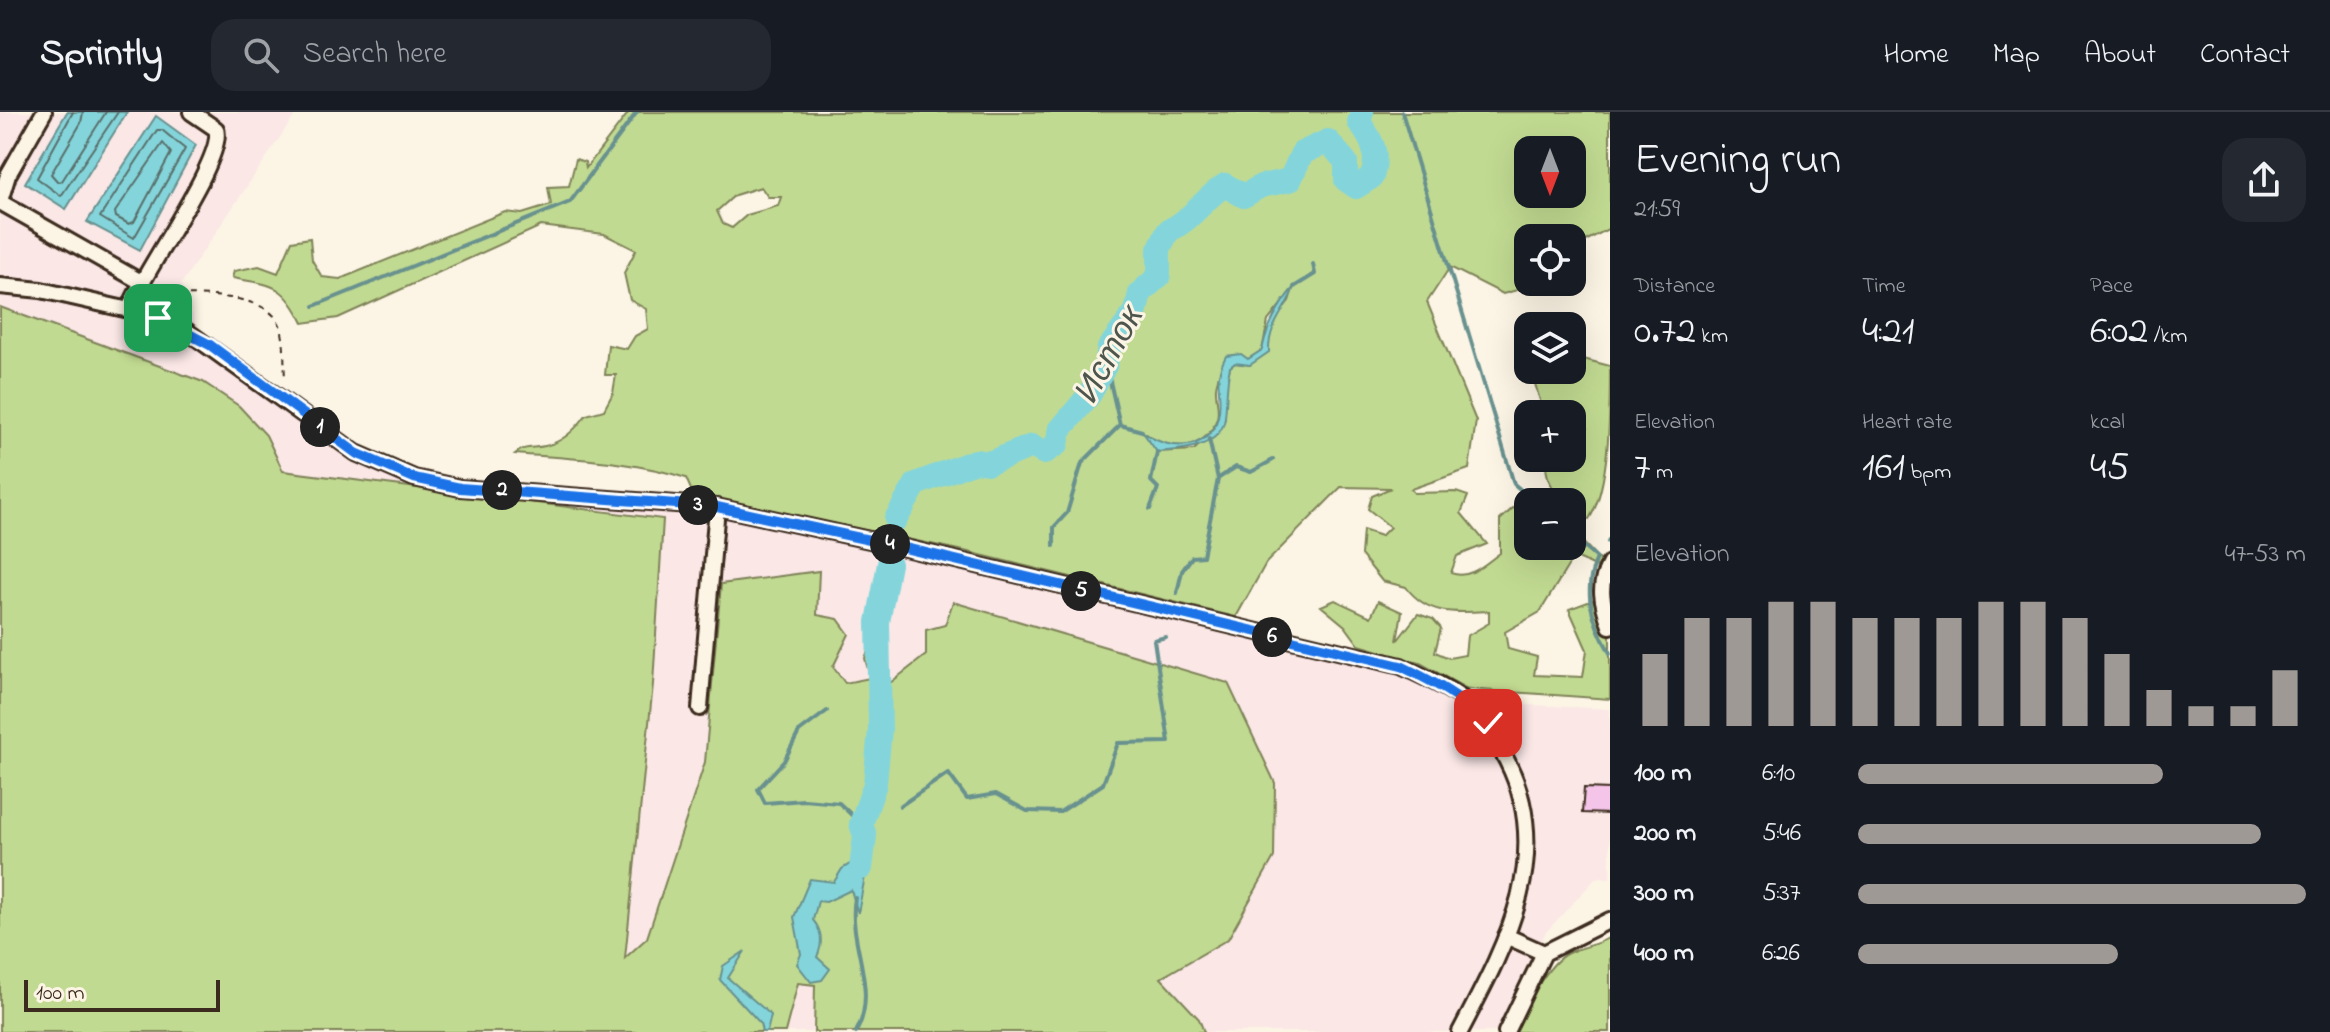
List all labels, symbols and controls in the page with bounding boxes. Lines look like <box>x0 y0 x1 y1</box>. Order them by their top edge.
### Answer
search box <box>211 19 771 91</box>
text: Sprintly <box>40 27 163 83</box>
icon: search <box>239 33 283 77</box>
text: Search here <box>303 33 446 77</box>
text: Home <box>1883 35 1949 76</box>
text: Map <box>1993 35 2040 76</box>
text: About <box>2084 35 2156 76</box>
text: Contact <box>2200 35 2290 76</box>
text: Evening run <box>1634 129 1841 193</box>
north arrow <box>1514 136 1586 208</box>
map controls <box>1514 136 1586 560</box>
button: share <box>2222 138 2306 222</box>
text: 21:59 <box>1634 191 1680 229</box>
button: locate <box>1514 224 1586 296</box>
text: Distance <box>1634 271 1715 303</box>
text: Time <box>1862 271 1906 303</box>
text: Pace <box>2090 271 2133 303</box>
pin <box>124 284 192 352</box>
icon: arrive <box>136 296 180 340</box>
water label: Исток <box>1064 296 1160 413</box>
text: 0.72 <box>1634 303 1696 362</box>
text: 4:21 <box>1862 303 1914 362</box>
text: 6:02 <box>2090 303 2148 362</box>
button: layers <box>1514 312 1586 384</box>
text: km <box>1696 321 1728 353</box>
text: /km <box>2148 321 2187 353</box>
button: + <box>1514 400 1586 472</box>
pin: 1 <box>300 407 340 447</box>
text: Elevation <box>1634 407 1715 439</box>
text: Heart rate <box>1862 407 1952 439</box>
text: kcal <box>2090 407 2125 439</box>
text: 1 <box>317 411 324 443</box>
text: 7 <box>1634 439 1650 498</box>
text: 161 <box>1862 439 1905 498</box>
text: 45 <box>2090 439 2129 498</box>
text: m <box>1650 457 1673 489</box>
text: bpm <box>1905 457 1951 489</box>
pin: 2 <box>482 470 522 510</box>
text: 2 <box>497 474 507 506</box>
pin: 3 <box>678 485 718 525</box>
button: − <box>1514 488 1586 560</box>
text: 3 <box>693 489 703 521</box>
pin: 4 <box>870 524 910 564</box>
text: 4 <box>885 528 895 560</box>
text: Elevation <box>1634 536 1730 574</box>
text: 47–53 m <box>2225 536 2306 574</box>
pin: 5 <box>1061 571 1101 611</box>
text: 5 <box>1075 575 1087 607</box>
pin: 6 <box>1252 617 1292 657</box>
text: 6 <box>1267 621 1277 653</box>
pin <box>1454 689 1522 757</box>
icon: check <box>1466 701 1510 745</box>
text: 100 m <box>1634 755 1691 793</box>
text: 6:10 <box>1762 755 1795 793</box>
text: 200 m <box>1634 815 1696 853</box>
text: 5:46 <box>1762 815 1801 853</box>
text: 300 m <box>1634 875 1694 913</box>
text: 5:37 <box>1762 875 1801 913</box>
text: 400 m <box>1634 935 1694 973</box>
text: 6:26 <box>1762 935 1800 973</box>
scale bar <box>24 976 220 1012</box>
text: 100 m <box>36 978 85 1010</box>

